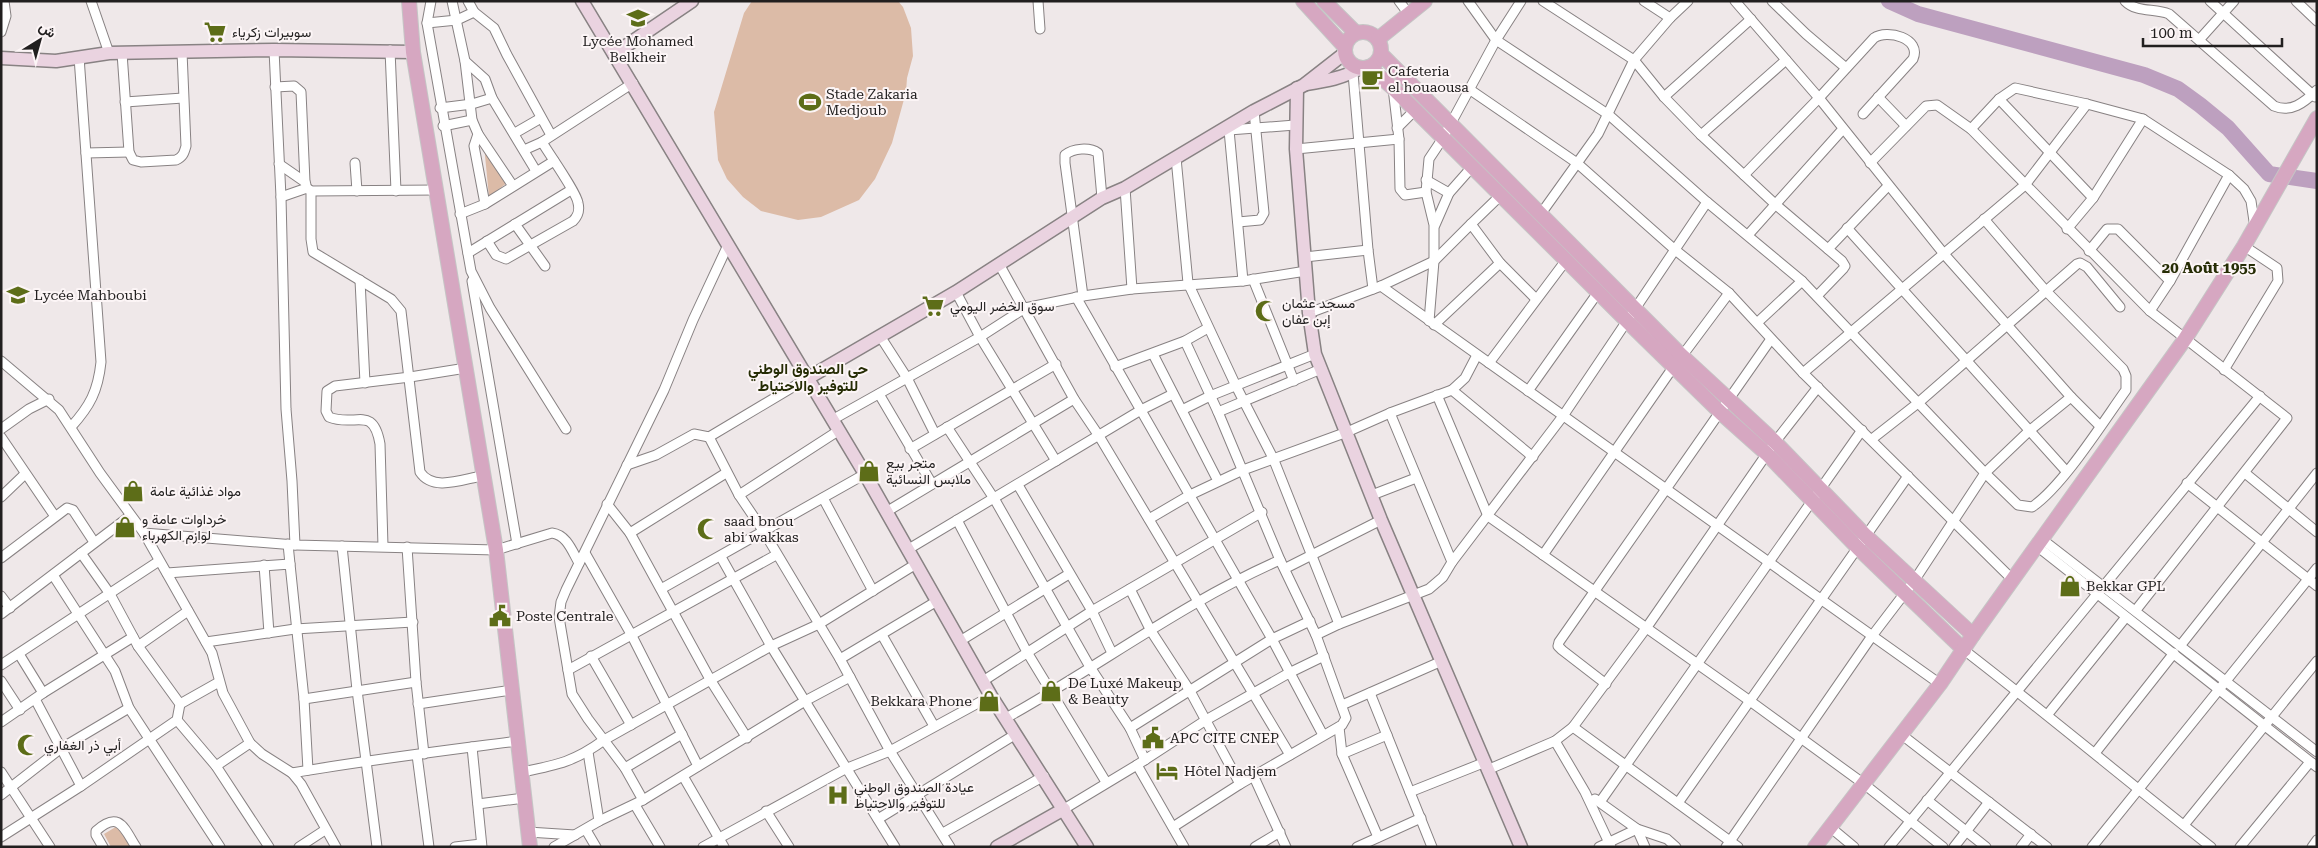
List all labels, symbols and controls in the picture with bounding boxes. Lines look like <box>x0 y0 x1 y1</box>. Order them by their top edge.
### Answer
school or university icon: Lycée Mohamed Belkheir <box>625 5 651 31</box>
north arrow <box>15 15 65 65</box>
scale bar <box>2143 15 2282 47</box>
text: ش <box>36 18 59 42</box>
supermarket icon: سوبيرات زكرياء <box>202 19 228 45</box>
place label: سوبيرات زكرياء <box>232 24 311 41</box>
text: 100 m <box>2150 24 2193 42</box>
place label: Lycée Mohamed Belkheir <box>582 33 694 65</box>
place label: Cafeteria el houaousa <box>1388 63 1469 95</box>
cafe icon: Cafeteria el houaousa <box>1359 66 1385 92</box>
place label: Stade Zakaria Medjoub <box>826 86 918 118</box>
sports icon: Stade Zakaria Medjoub <box>797 89 823 115</box>
district label: 20 Août 1955 <box>2162 259 2256 277</box>
school or university icon: Lycée Mahboubi <box>5 282 31 308</box>
place label: Lycée Mahboubi <box>34 287 147 303</box>
supermarket icon: سوق الخضر اليومي <box>920 293 946 319</box>
place label: مسجد عثمان إبن عفان <box>1282 295 1355 329</box>
place label: سوق الخضر اليومي <box>950 298 1054 318</box>
mosque icon: مسجد عثمان إبن عفان <box>1253 298 1279 324</box>
district label: حي الصندوق الوطني للتوفير والاحتياط <box>748 360 868 395</box>
place label: متجر بيع ملابس النسائية <box>886 455 971 488</box>
shop icon: متجر بيع ملابس النسائية <box>856 458 882 484</box>
shop icon: مواد غذائية عامة <box>120 478 146 504</box>
place label: مواد غذائية عامة <box>150 483 241 500</box>
place label: خرداوات عامة و لوازم الكهرباء <box>142 511 226 544</box>
place label: saad bnou abi wakkas <box>724 513 799 545</box>
shop icon: خرداوات عامة و لوازم الكهرباء <box>112 514 138 540</box>
mosque icon: saad bnou abi wakkas <box>695 516 721 542</box>
shop icon: Bekkar GPL <box>2057 573 2083 599</box>
place label: Bekkar GPL <box>2086 578 2166 594</box>
public building icon: Poste Centrale <box>487 603 513 629</box>
place label: Poste Centrale <box>516 608 614 624</box>
place label: De Luxé Makeup & Beauty <box>1068 675 1182 707</box>
shop icon: De Luxé Makeup & Beauty <box>1038 678 1064 704</box>
shop icon: Bekkara Phone <box>976 688 1002 714</box>
place label: Bekkara Phone <box>871 693 972 709</box>
public building icon: APC CITE CNEP <box>1140 725 1166 751</box>
place label: APC CITE CNEP <box>1170 730 1279 746</box>
mosque icon: أبي ذر الغفاري <box>15 732 41 758</box>
place label: أبي ذر الغفاري <box>44 737 121 757</box>
hotel icon: Hôtel Nadjem <box>1154 758 1180 784</box>
place label: Hôtel Nadjem <box>1184 763 1277 779</box>
place label: عيادة الصندوق الوطني للتوفير والاحتياط <box>854 779 974 812</box>
hospital icon: عيادة الصندوق الوطني للتوفير والاحتياط <box>825 782 851 808</box>

